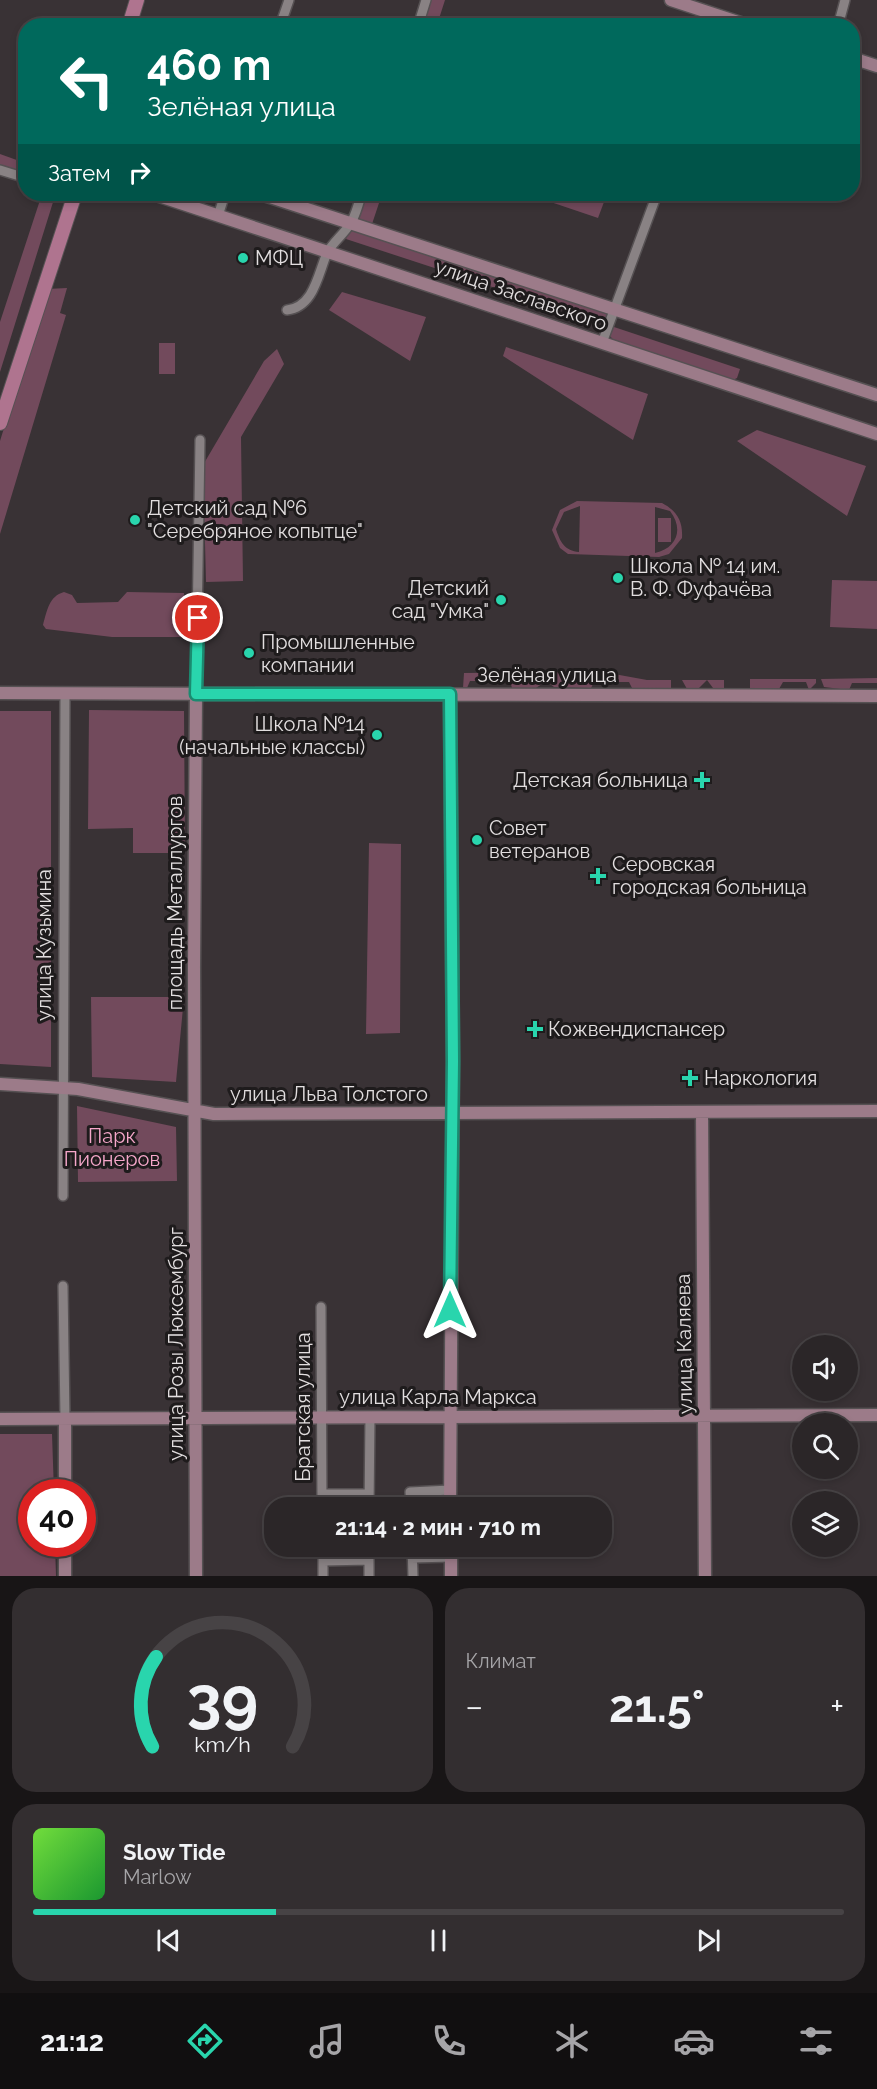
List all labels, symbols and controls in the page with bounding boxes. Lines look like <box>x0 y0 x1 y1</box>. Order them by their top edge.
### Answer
text: 460 m <box>147 41 271 90</box>
icon: left <box>48 42 126 120</box>
text: Зелёная улица <box>147 91 336 122</box>
icon: right <box>123 156 156 189</box>
text: Затем <box>48 160 111 186</box>
place label: МФЦ <box>255 246 303 270</box>
marker: МФЦ <box>236 251 250 265</box>
street label: улица Заславского <box>432 254 610 336</box>
place label: Детский сад №6 "Серебряное копытце" <box>147 496 363 543</box>
marker: Детский сад №6 "Серебряное копытце" <box>128 513 142 527</box>
place label: Школа № 14 им. В. Ф. Фуфачёва <box>630 554 780 601</box>
marker: Школа № 14 им. В. Ф. Фуфачёва <box>611 571 625 585</box>
place label: Детский сад "Умка" <box>392 576 489 623</box>
pin <box>172 592 223 643</box>
marker: Детский сад "Умка" <box>494 593 508 607</box>
icon: arrive <box>181 601 214 634</box>
place label: Промышленные компании <box>261 630 415 677</box>
marker: Промышленные компании <box>242 646 256 660</box>
street label: Зелёная улица <box>477 663 617 687</box>
place label: Школа №14 (начальные классы) <box>179 712 365 759</box>
marker: Школа №14 (начальные классы) <box>370 728 384 742</box>
place label: Детская больница <box>513 768 688 792</box>
marker: Детская больница <box>693 771 711 789</box>
street label: площадь Металлургов <box>163 796 187 1010</box>
place label: Совет ветеранов <box>489 816 590 863</box>
marker: Совет ветеранов <box>470 833 484 847</box>
place label: Серовская городская больница <box>612 852 807 899</box>
marker: Серовская городская больница <box>589 867 607 885</box>
street label: улица Кузьмина <box>32 869 56 1021</box>
place label: Кожвендиспансер <box>548 1017 725 1041</box>
marker: Кожвендиспансер <box>526 1020 544 1038</box>
place label: Наркология <box>704 1066 817 1090</box>
marker: Наркология <box>681 1069 699 1087</box>
street label: улица Льва Толстого <box>230 1082 428 1106</box>
park label: Парк Пионеров <box>64 1124 160 1171</box>
street label: улица Розы Люксембург <box>164 1227 188 1461</box>
street label: улица Каляева <box>671 1274 697 1414</box>
position arrow <box>418 1278 482 1342</box>
street label: Братская улица <box>291 1332 315 1482</box>
map controls <box>792 1335 858 1557</box>
button: sound <box>792 1335 858 1401</box>
street label: улица Карла Маркса <box>339 1385 537 1409</box>
button: search <box>792 1413 858 1479</box>
speed limit sign: 40 <box>18 1479 96 1557</box>
button: layers <box>792 1491 858 1557</box>
text: 21:14 · 2 мин · 710 m <box>335 1514 541 1540</box>
text: Климат <box>466 1649 536 1673</box>
text: 39 <box>186 1662 258 1736</box>
text: 21.5° <box>609 1680 705 1733</box>
text: − <box>466 1687 483 1726</box>
text: + <box>830 1687 844 1726</box>
text: km/h <box>194 1732 251 1757</box>
text: Slow Tide <box>123 1839 225 1865</box>
text: Marlow <box>123 1865 192 1889</box>
icon: previous <box>152 1924 185 1957</box>
icon: pause <box>422 1924 455 1957</box>
icon: next <box>692 1924 725 1957</box>
icon: directions <box>184 2020 226 2062</box>
icon: music <box>306 2020 348 2062</box>
icon: phone <box>428 2020 470 2062</box>
icon: climate <box>551 2020 593 2062</box>
icon: car <box>673 2020 715 2062</box>
icon: filters <box>795 2020 837 2062</box>
text: 21:12 <box>40 2026 104 2057</box>

